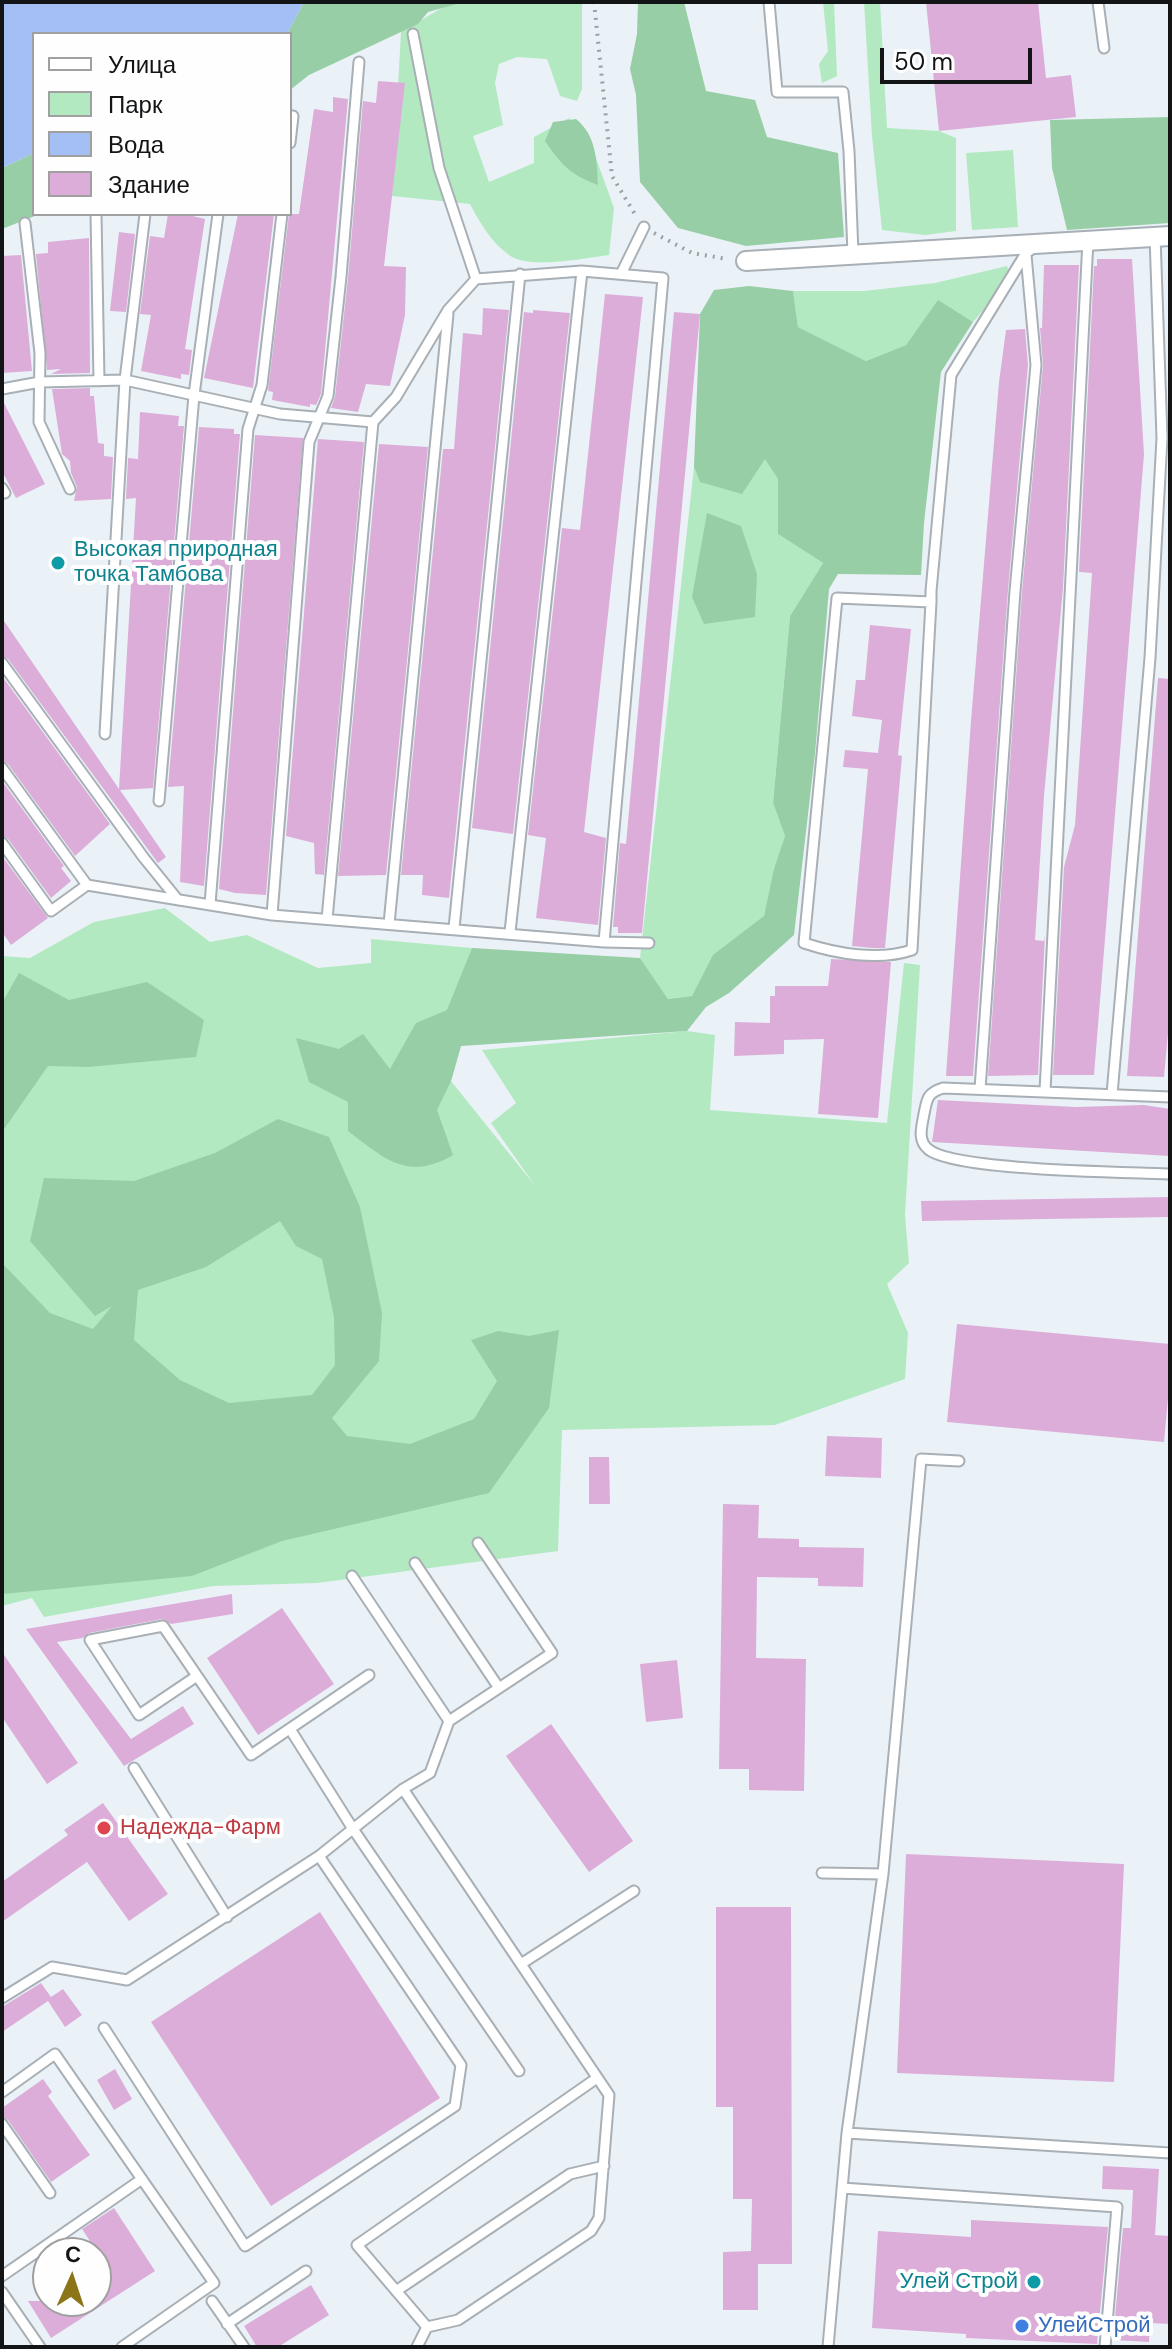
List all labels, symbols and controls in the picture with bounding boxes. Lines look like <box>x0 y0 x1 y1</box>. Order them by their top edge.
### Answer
legend <box>32 32 292 216</box>
scale bar <box>884 32 1036 82</box>
text: 50 m <box>894 46 953 77</box>
text: Улица <box>108 49 176 80</box>
text: Парк <box>108 89 162 120</box>
text: Вода <box>108 129 164 160</box>
text: Здание <box>108 169 190 200</box>
place label: Высокая природная точка Тамбова <box>74 537 278 588</box>
marker: Высокая природная точка Тамбова <box>49 554 67 572</box>
place label: Надежда-Фарм <box>120 1815 281 1841</box>
marker: Надежда-Фарм <box>95 1819 113 1837</box>
north arrow <box>32 2237 112 2317</box>
text: С <box>64 2240 82 2269</box>
place label: Улей Строй <box>900 2269 1018 2295</box>
marker: Улей Строй <box>1025 2273 1043 2291</box>
place label: УлейСтрой <box>1038 2313 1151 2339</box>
marker: УлейСтрой <box>1013 2317 1031 2335</box>

